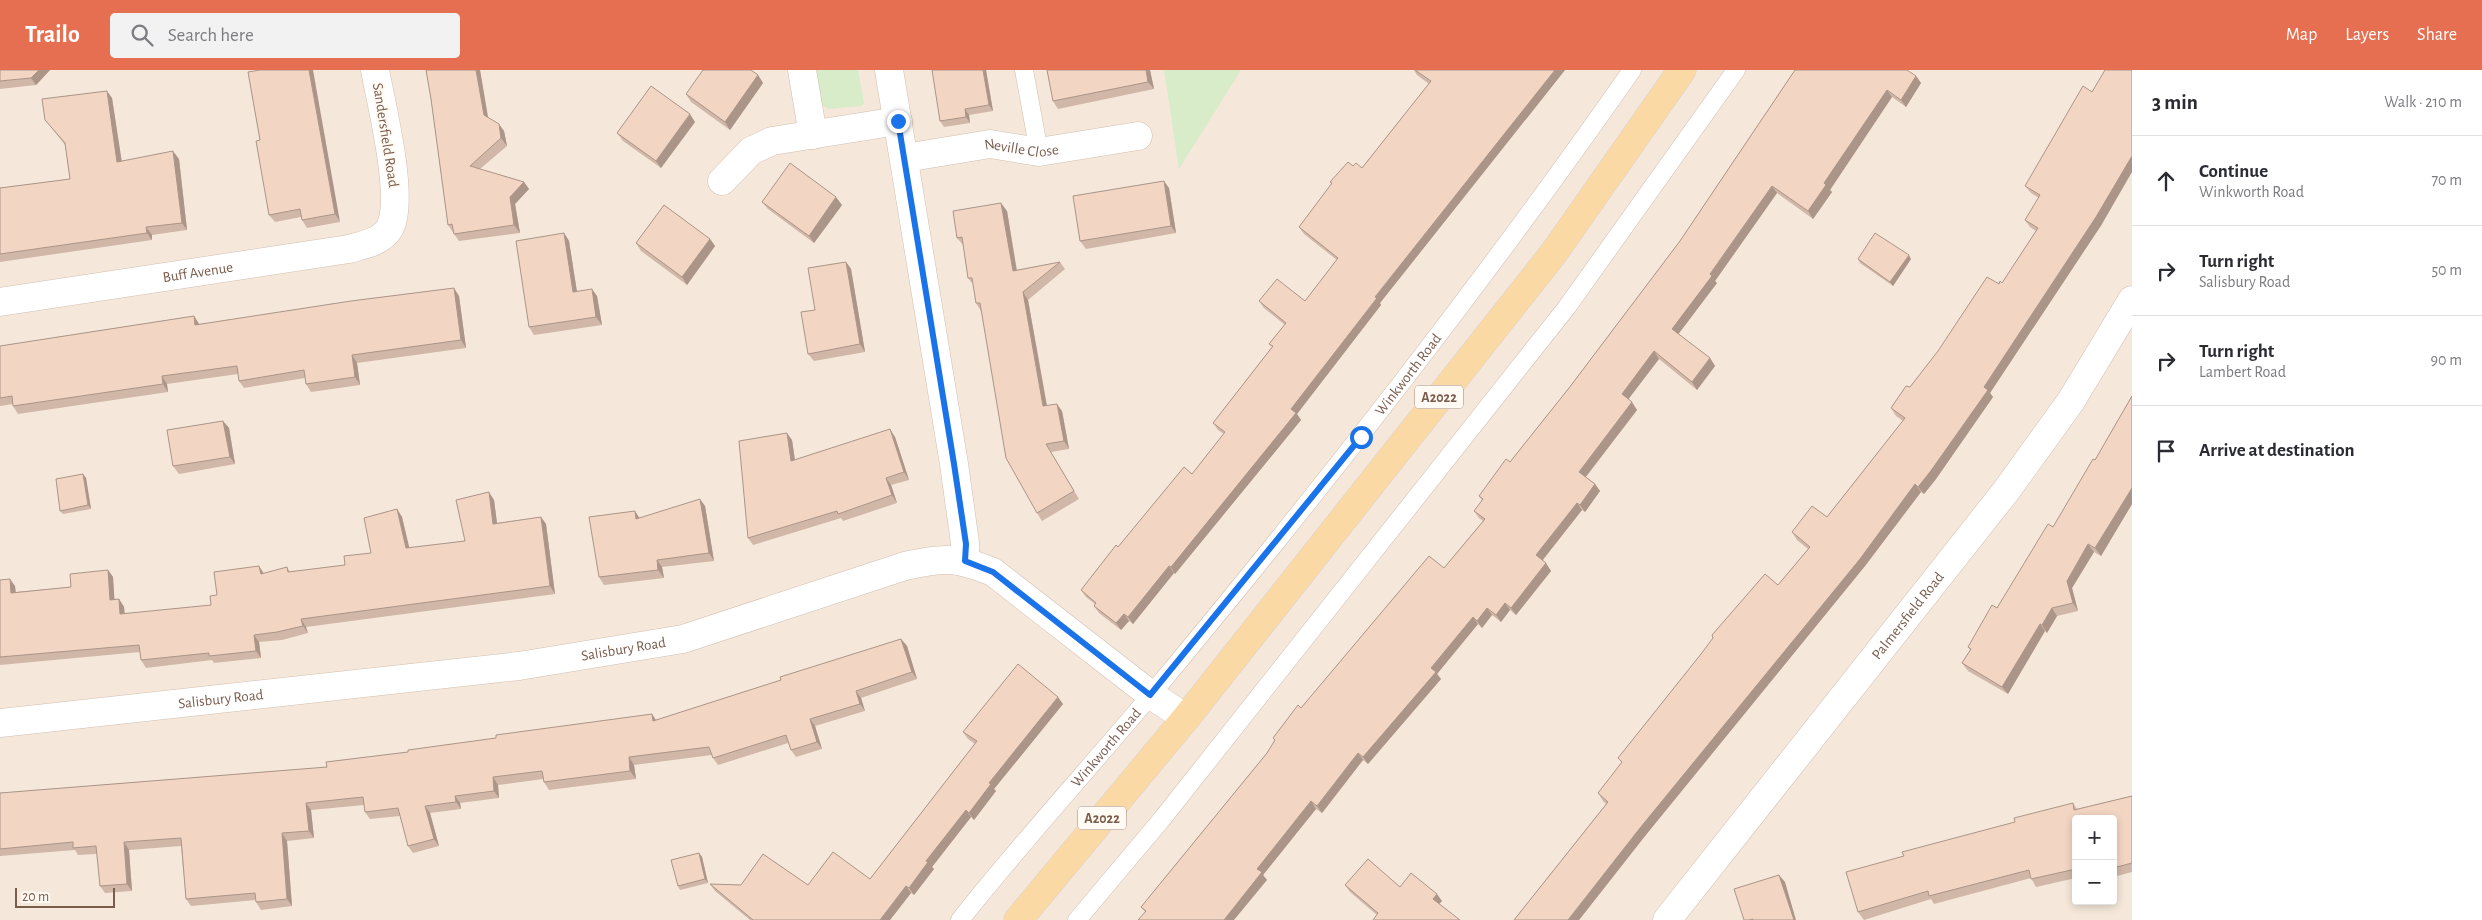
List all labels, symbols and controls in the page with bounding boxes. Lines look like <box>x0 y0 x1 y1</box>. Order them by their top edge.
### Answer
search box <box>110 13 460 58</box>
icon: search <box>128 21 156 49</box>
text: Trailo <box>25 23 80 47</box>
text: Search here <box>168 26 254 45</box>
text: Map <box>2286 26 2317 44</box>
text: Layers <box>2345 26 2389 44</box>
text: Share <box>2417 26 2457 44</box>
street label: Sandersfield Road <box>370 82 401 189</box>
text: 3 min <box>2152 92 2198 113</box>
text: Walk · 210 m <box>2384 94 2462 110</box>
route end <box>887 110 910 133</box>
street label: Neville Close <box>983 136 1060 160</box>
text: Continue <box>2199 162 2268 181</box>
icon: ahead <box>2152 167 2180 195</box>
text: 70 m <box>2431 172 2462 188</box>
text: Winkworth Road <box>2199 184 2304 200</box>
text: Turn right <box>2199 252 2274 271</box>
icon: right <box>2152 257 2180 285</box>
street label: Buff Avenue <box>162 260 234 285</box>
text: 50 m <box>2431 262 2462 278</box>
text: Salisbury Road <box>2199 274 2290 290</box>
street label: Winkworth Road <box>1372 331 1445 418</box>
text: Turn right <box>2199 342 2274 361</box>
icon: right <box>2152 347 2180 375</box>
text: 90 m <box>2431 352 2462 368</box>
text: Lambert Road <box>2199 364 2286 380</box>
road number: A2022 <box>1415 386 1463 408</box>
route start <box>1350 426 1373 449</box>
icon: arrive <box>2152 437 2180 465</box>
text: Arrive at destination <box>2199 441 2355 460</box>
street label: Palmersfield Road <box>1869 569 1947 662</box>
street label: Salisbury Road <box>580 635 667 664</box>
street label: Salisbury Road <box>177 687 264 711</box>
street label: Winkworth Road <box>1068 705 1144 790</box>
road number: A2022 <box>1078 806 1126 830</box>
map controls <box>2072 815 2117 905</box>
button: + <box>2072 815 2117 860</box>
button: − <box>2072 860 2117 905</box>
scale bar <box>15 885 115 908</box>
text: 20 m <box>22 890 49 904</box>

